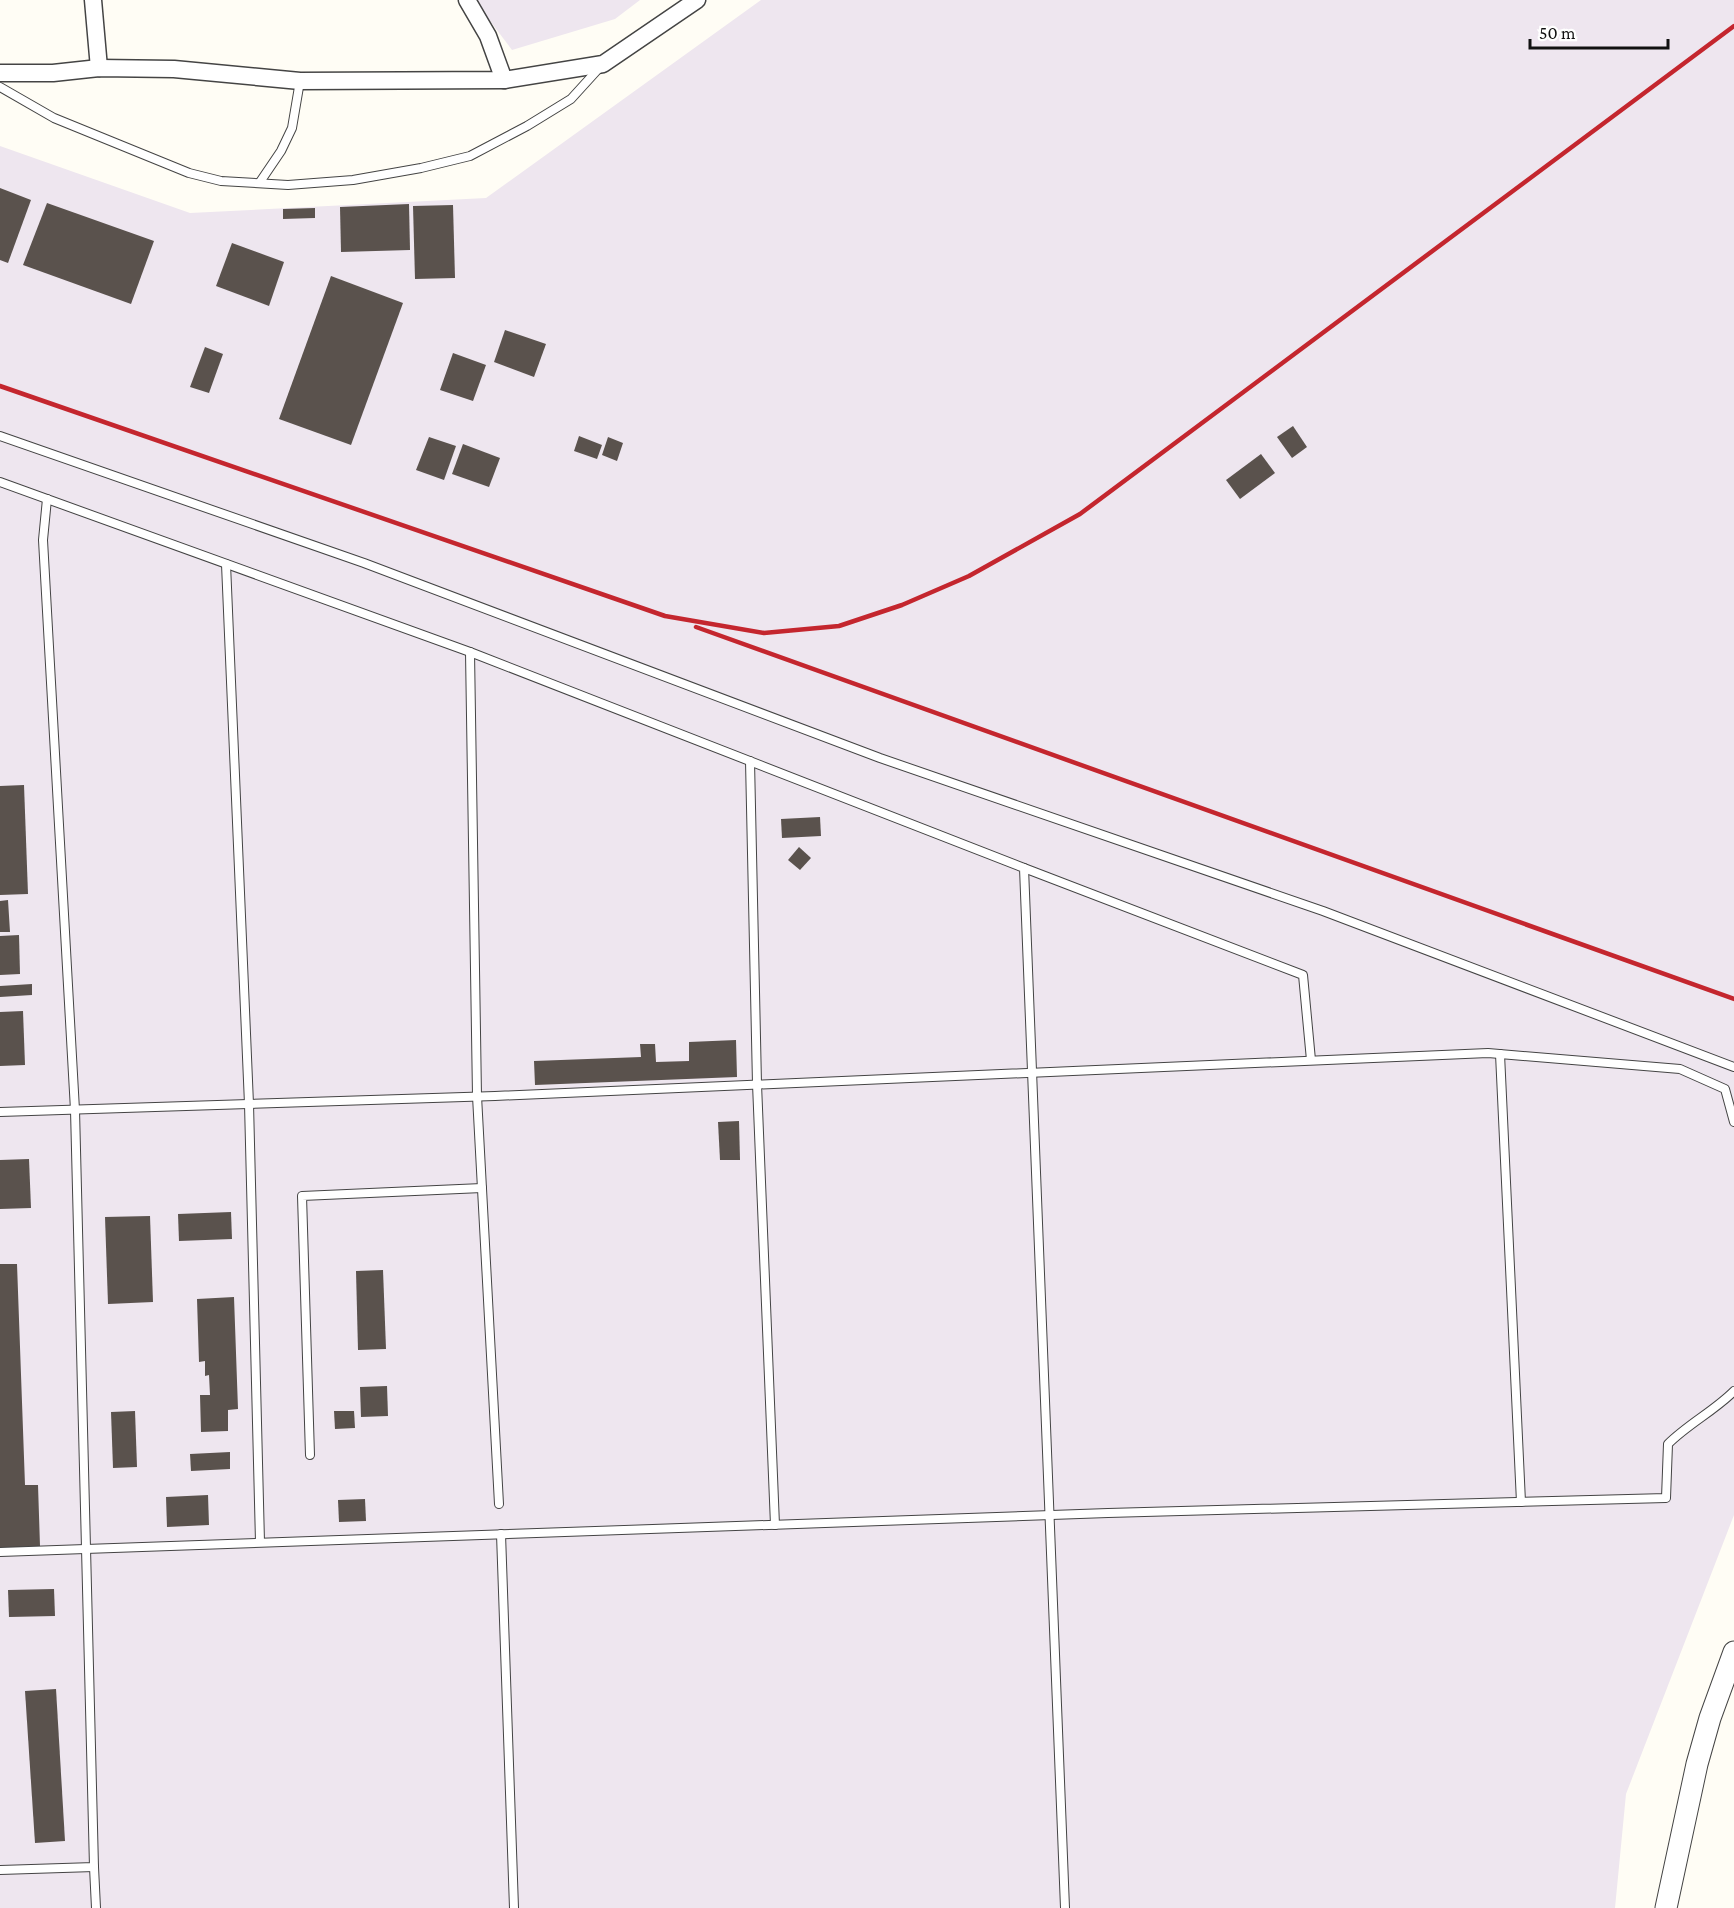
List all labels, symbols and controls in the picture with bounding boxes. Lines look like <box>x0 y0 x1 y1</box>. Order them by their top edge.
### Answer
scale bar <box>1530 12 1668 50</box>
text: 50 m <box>1539 23 1576 43</box>

